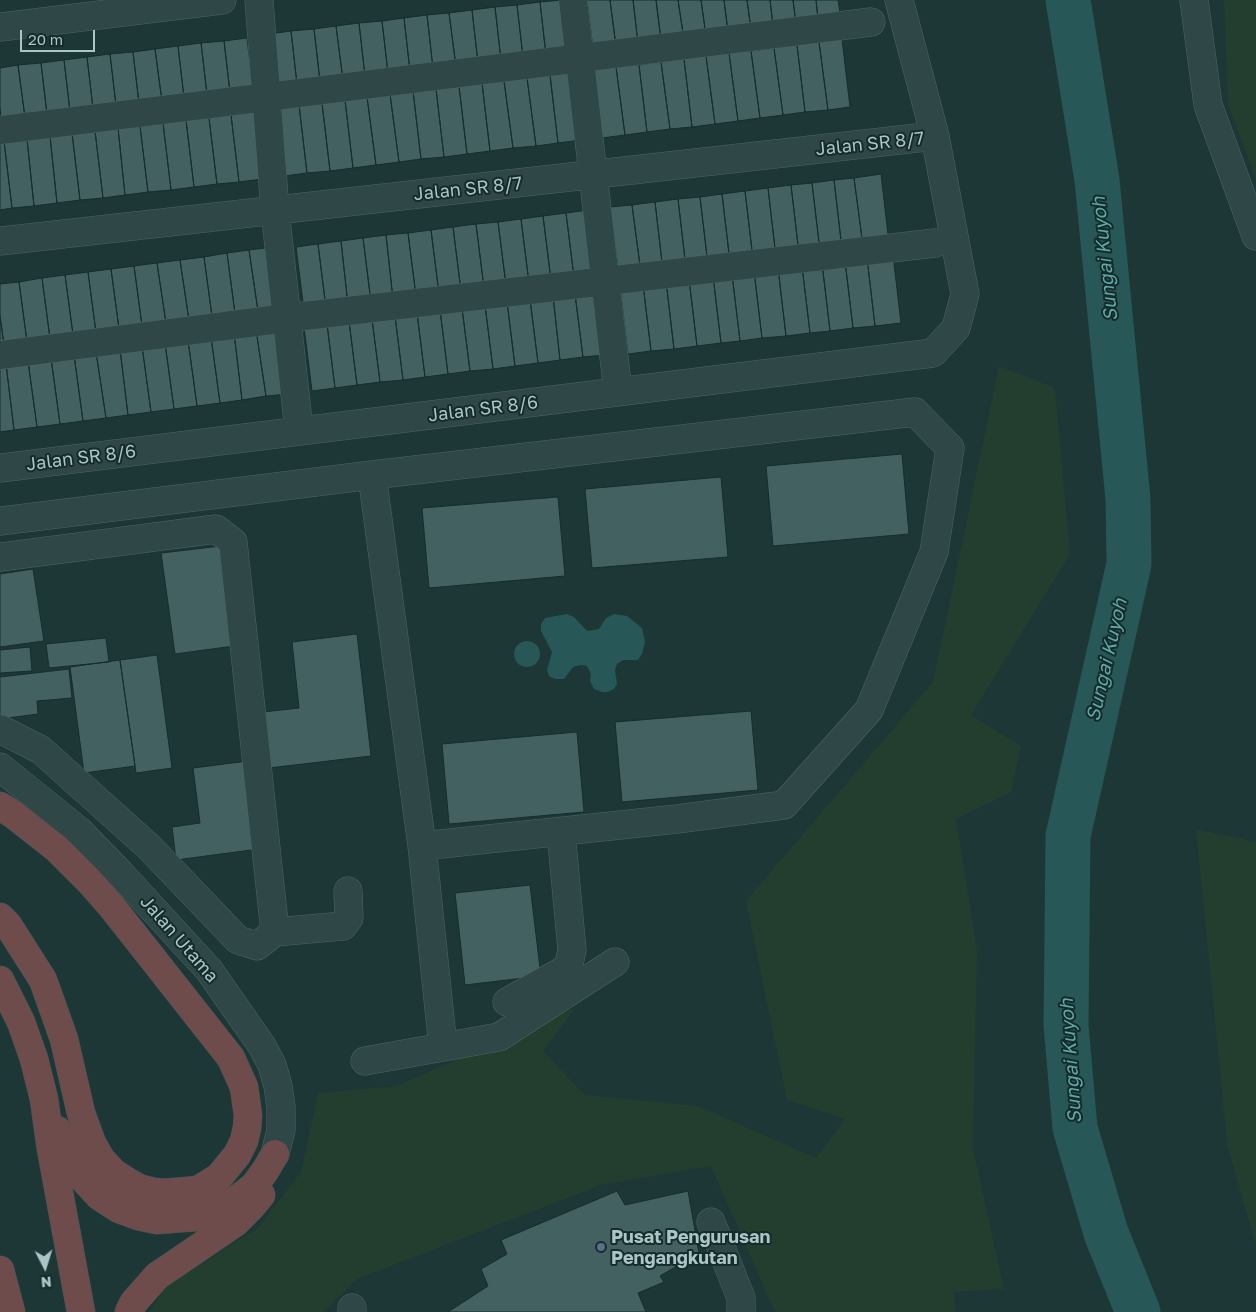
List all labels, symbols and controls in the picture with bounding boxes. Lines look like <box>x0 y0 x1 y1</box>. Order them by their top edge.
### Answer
scale bar <box>22 20 98 52</box>
text: 20 m <box>28 30 63 48</box>
street label: Jalan SR 8/7 <box>815 128 925 160</box>
street label: Jalan SR 8/7 <box>413 173 523 205</box>
water label: Sungai Kuyoh <box>1087 196 1123 322</box>
street label: Jalan SR 8/6 <box>427 392 539 426</box>
street label: Jalan SR 8/6 <box>25 441 137 475</box>
water label: Sungai Kuyoh <box>1082 596 1132 724</box>
street label: Jalan Utama <box>135 891 223 987</box>
water label: Sungai Kuyoh <box>1055 998 1087 1124</box>
place label: Pusat Pengurusan Pengangkutan <box>611 1226 770 1268</box>
marker: Pusat Pengurusan Pengangkutan <box>595 1241 607 1253</box>
north arrow <box>20 1242 70 1292</box>
text: N <box>40 1274 52 1291</box>

